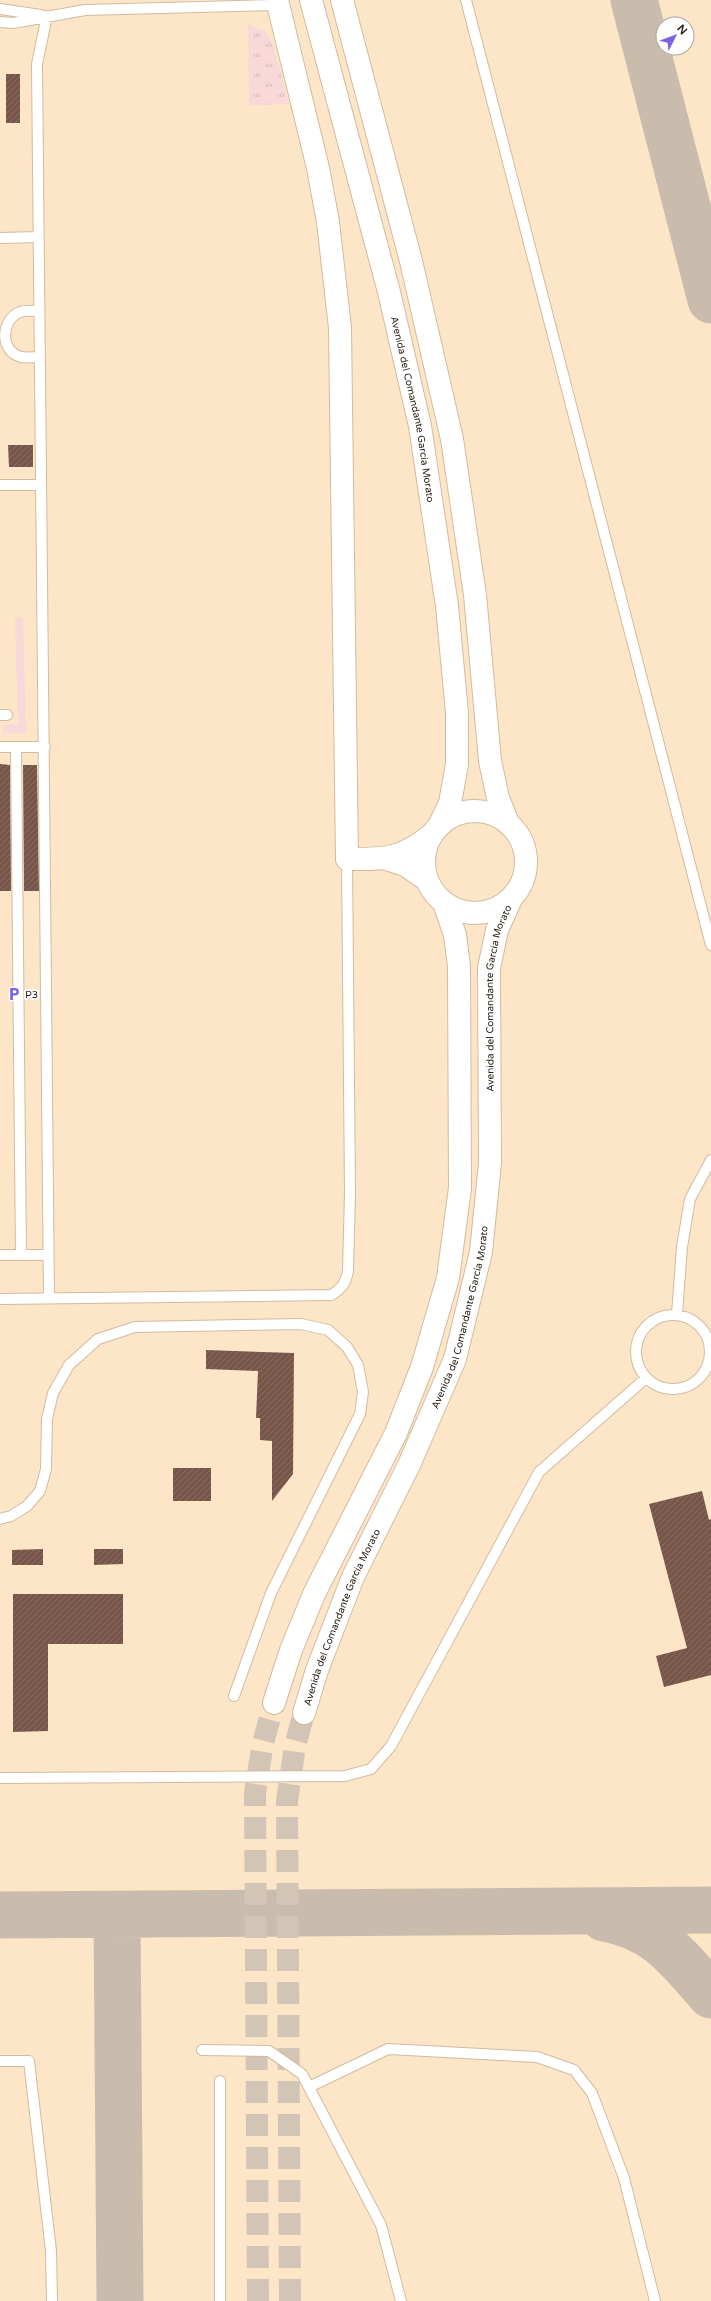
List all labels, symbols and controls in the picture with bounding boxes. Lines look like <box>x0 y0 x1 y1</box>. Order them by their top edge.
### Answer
north arrow <box>655 16 695 56</box>
text: N <box>674 22 690 37</box>
street label: Avenida del Comandante García Morato <box>388 315 436 503</box>
street label: Avenida del Comandante García Morato <box>484 903 515 1092</box>
parking icon: P3 <box>6 986 22 1002</box>
place label: P3 <box>25 989 38 1001</box>
street label: Avenida del Comandante García Morato <box>429 1225 491 1411</box>
street label: Avenida del Comandante García Morato <box>302 1527 383 1707</box>

